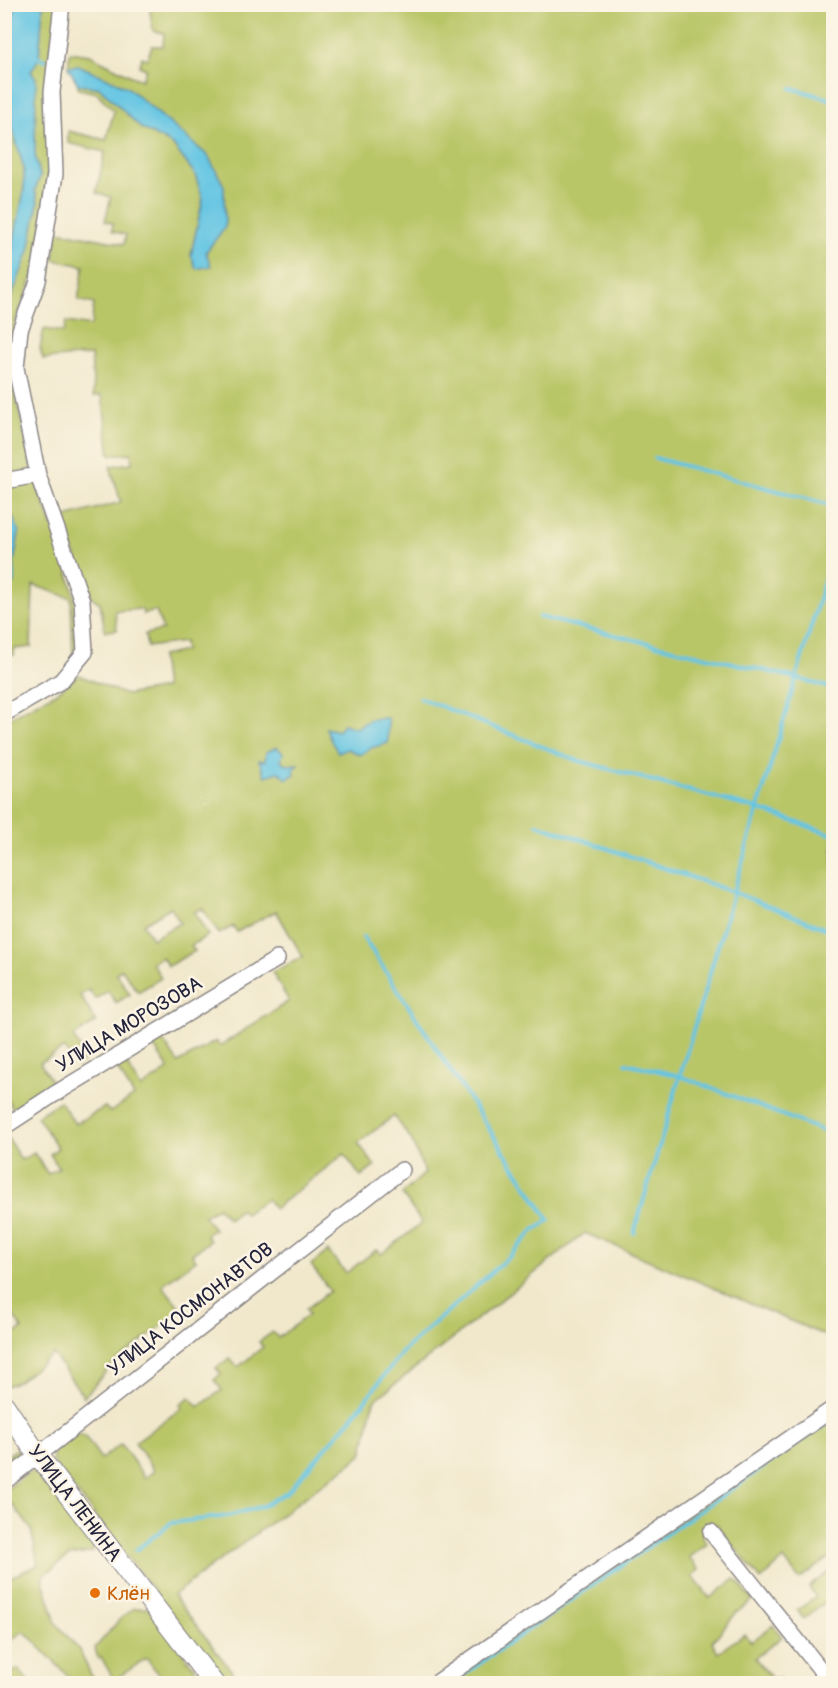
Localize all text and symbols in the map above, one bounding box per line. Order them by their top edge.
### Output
street label: УЛИЦА МОРОЗОВА [51,970,207,1078]
street label: УЛИЦА КОСМОНАВТОВ [102,1237,278,1381]
street label: УЛИЦА ЛЕНИНА [23,1439,127,1567]
place label: Клён [107,1581,150,1606]
marker: Клён [88,1586,102,1600]

